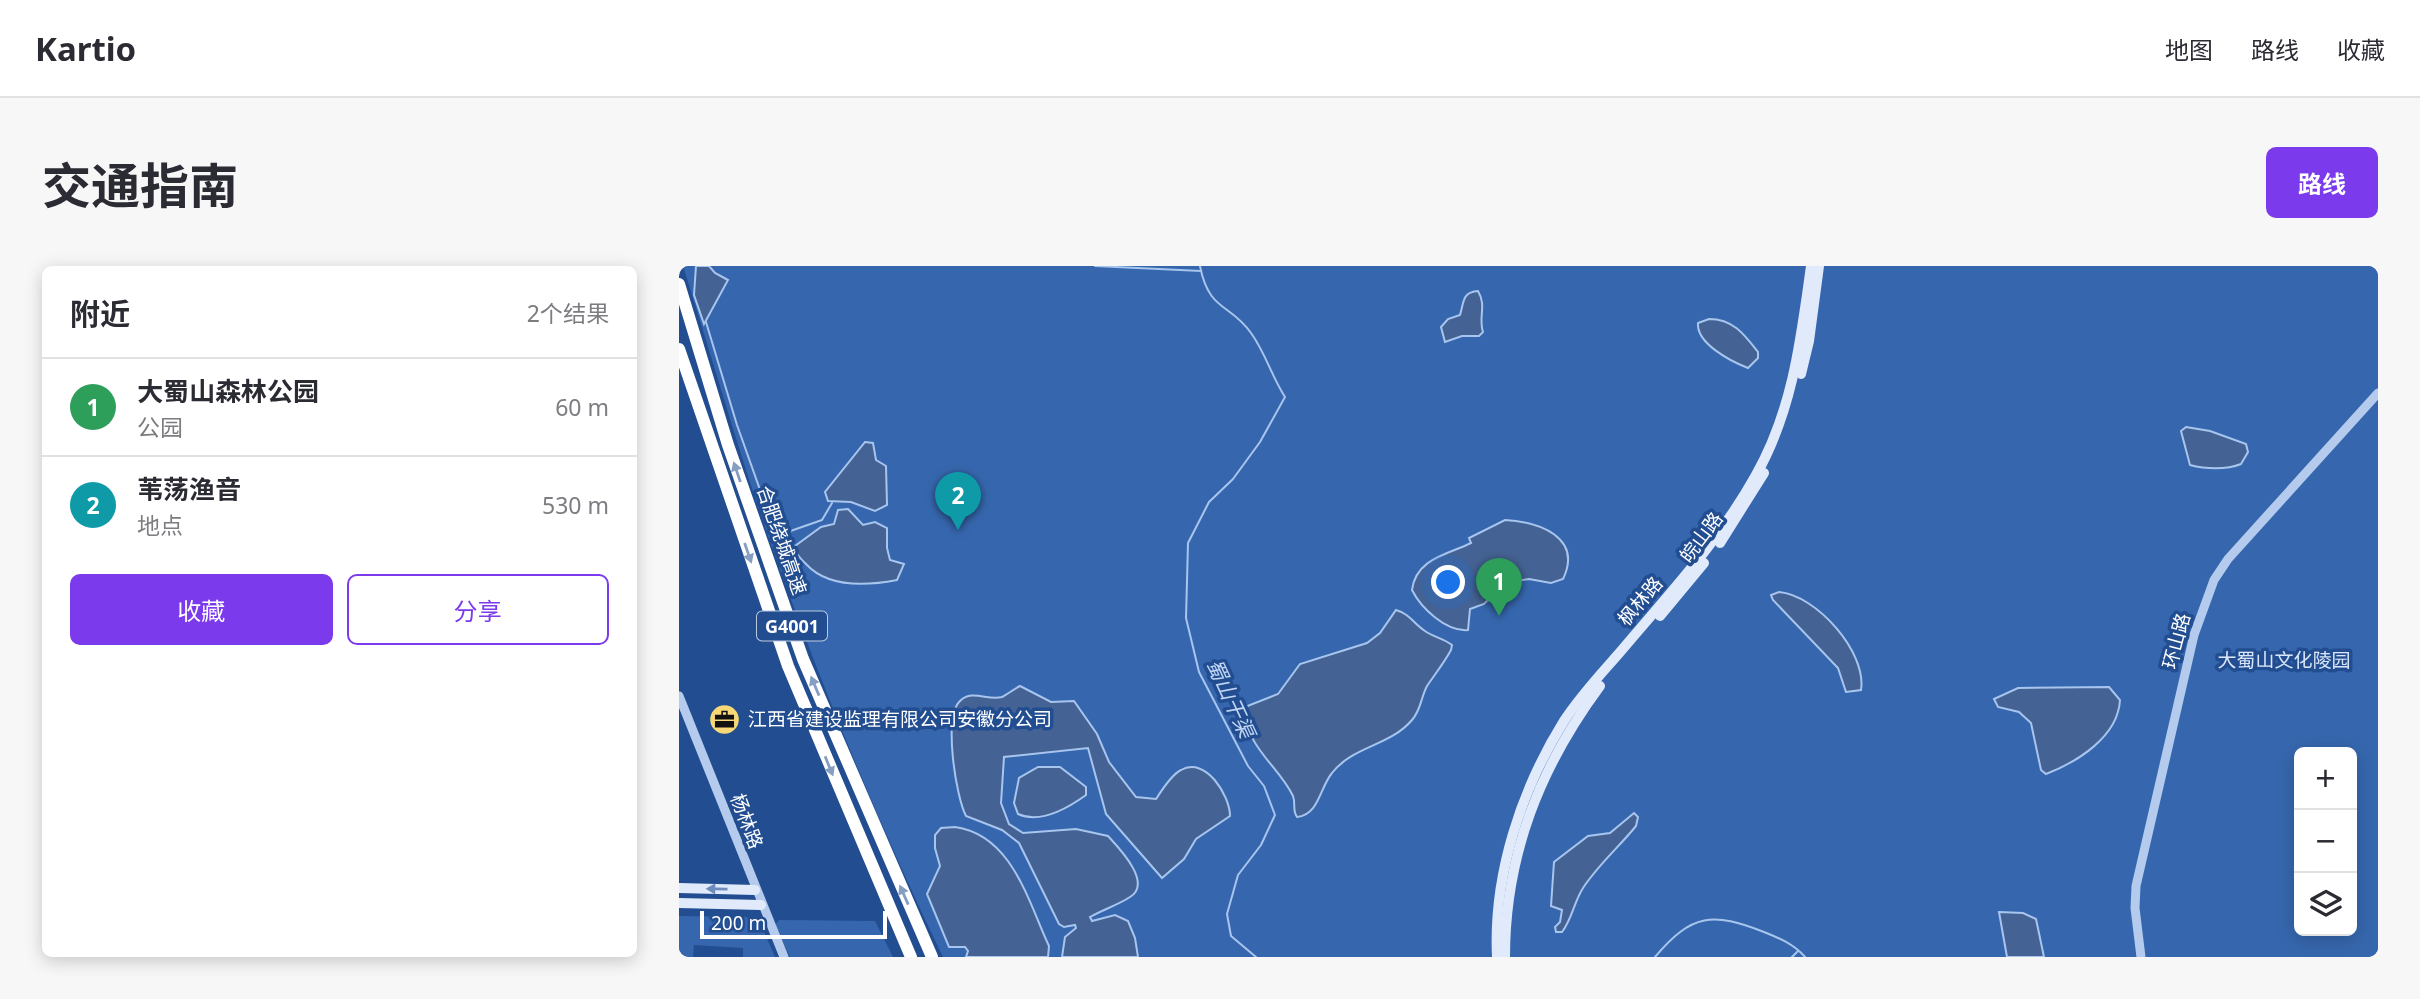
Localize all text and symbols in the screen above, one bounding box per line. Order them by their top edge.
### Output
text: Kartio [35,26,136,71]
text: 地图 [2165,33,2213,66]
text: 路线 [2251,33,2299,66]
text: 收藏 [2337,33,2385,66]
button: 路线 [2266,147,2378,218]
text: 交通指南 [42,152,238,218]
text: 附近 [70,293,130,334]
text: 2个结果 [527,297,609,329]
text: 大蜀山森林公园 [137,373,319,409]
text: 1 [86,391,100,423]
text: 60 m [555,391,609,423]
text: 公园 [137,411,183,443]
one-way arrow [732,461,743,482]
text: 苇荡渔音 [137,471,241,507]
pin: 2 [935,472,981,530]
street label: 合肥绕城高速 [751,482,813,598]
text: 2 [86,489,100,521]
text: 530 m [542,489,609,521]
street label: 皖山路 [1673,506,1729,568]
text: 地点 [137,509,183,541]
one-way arrow [743,543,754,564]
pin: 1 [1476,558,1522,616]
your location [1431,565,1465,599]
street label: 枫林路 [1612,571,1668,631]
button: 收藏 [70,574,333,645]
button: 分享 [347,574,609,645]
street label: 环山路 [2156,610,2196,672]
road number: G4001 [757,612,827,640]
park label: 大蜀山文化陵园 [2217,647,2351,673]
water label: 蜀山干渠 [1201,654,1263,745]
one-way arrow [809,675,820,696]
office icon: 江西省建设监理有限公司安徽分公司 [708,702,742,736]
place label: 江西省建设监理有限公司安徽分公司 [748,706,1052,732]
map controls [2294,747,2357,936]
button: + [2294,747,2357,810]
one-way arrow [823,755,834,776]
street label: 杨林路 [725,790,769,852]
button: − [2294,810,2357,873]
button: layers [2294,873,2357,936]
one-way arrow [706,883,728,895]
one-way arrow [898,885,910,905]
scale bar [700,908,887,940]
text: 200 m [711,910,766,936]

